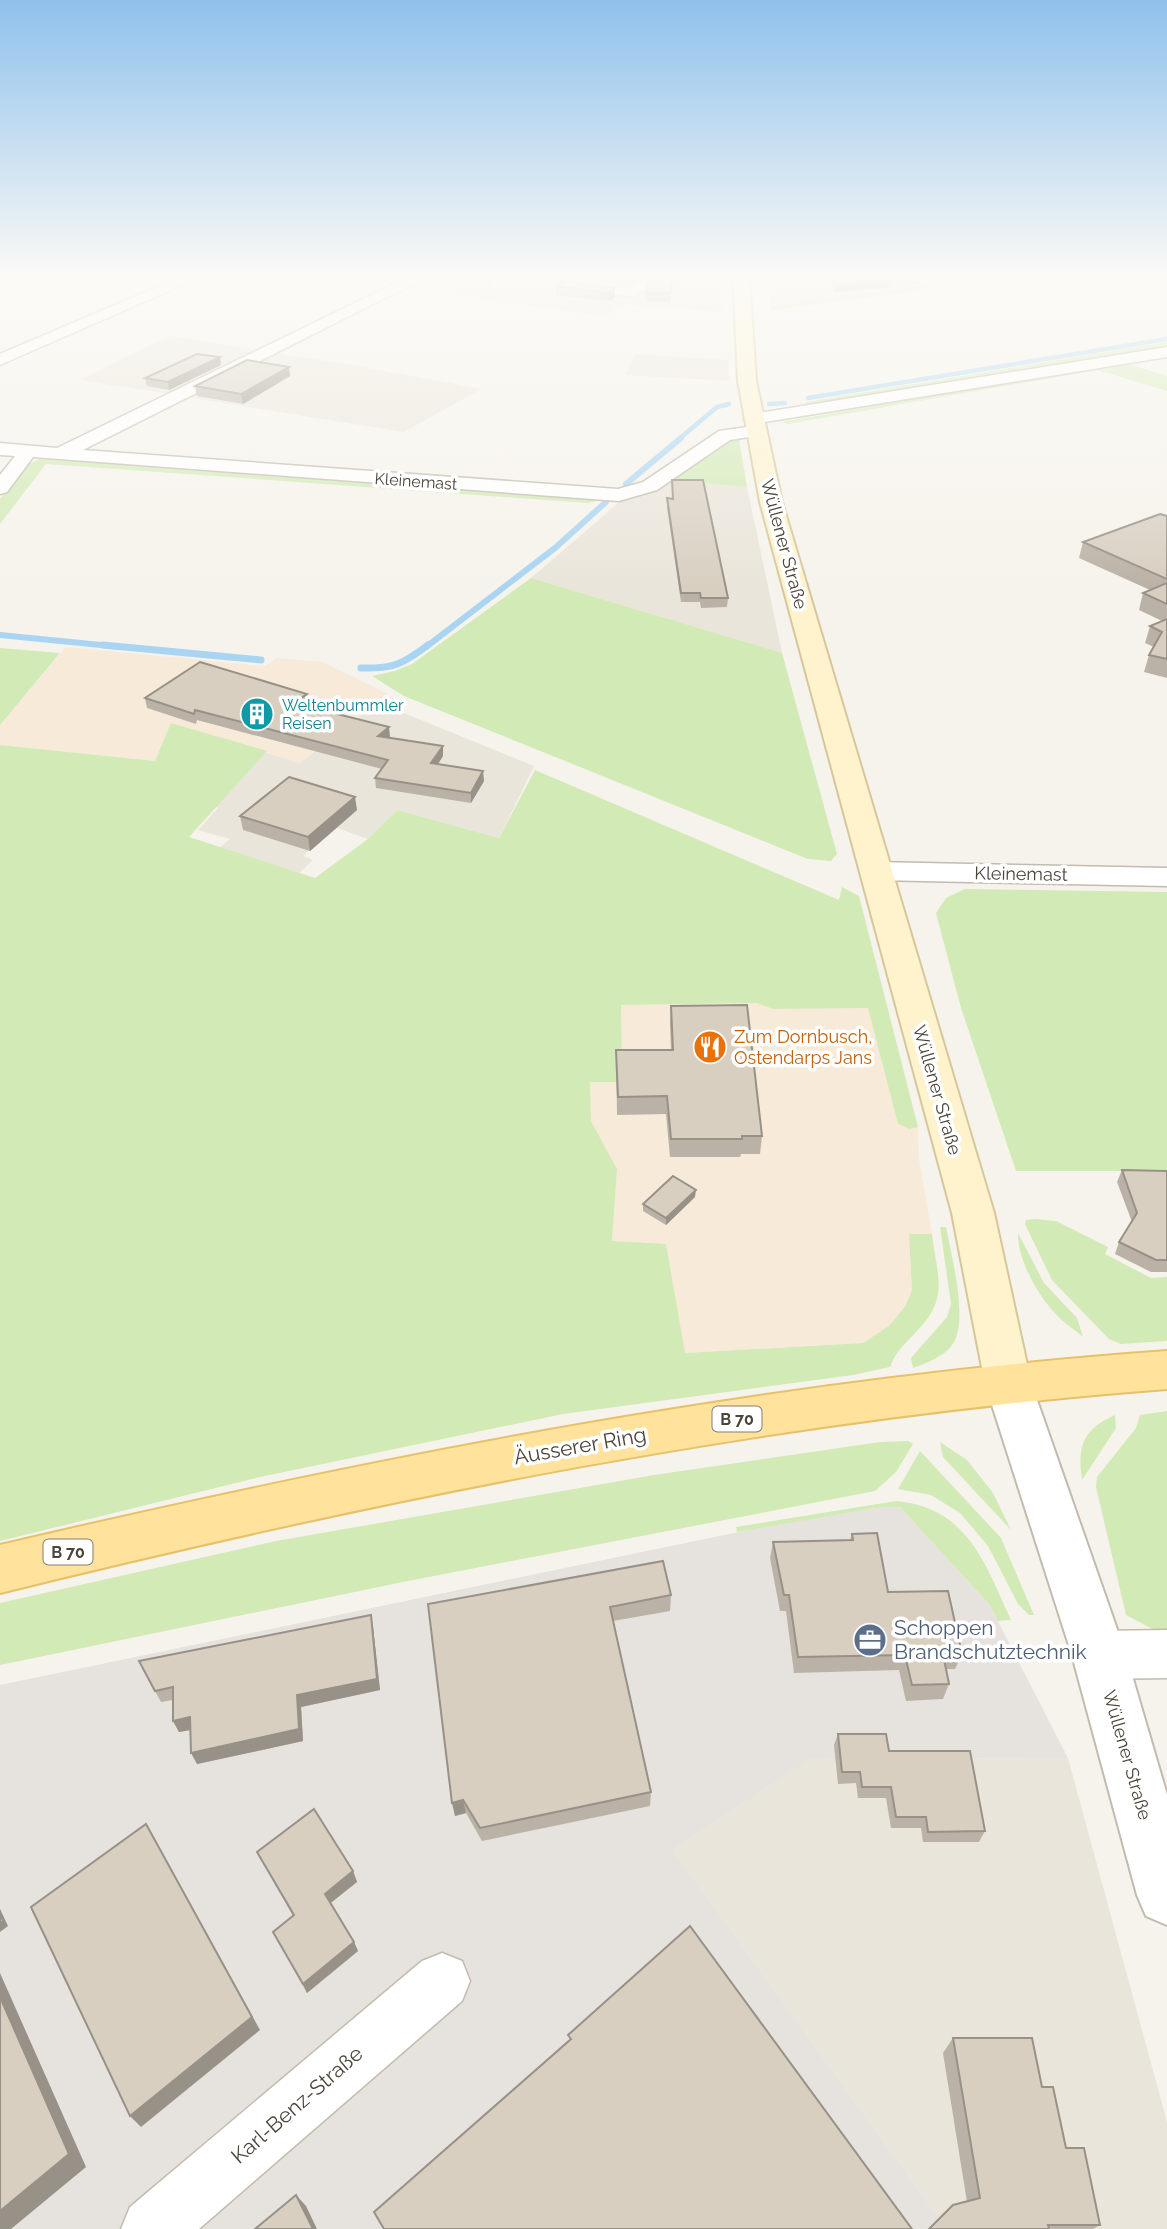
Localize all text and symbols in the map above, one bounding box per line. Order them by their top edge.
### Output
street label: Kleinemast [374,469,459,494]
street label: Wüllener Straße [757,476,812,612]
building icon: Weltenbummler Reisen [238,695,276,733]
place label: Weltenbummler Reisen [282,696,404,733]
street label: Kleinemast [974,862,1068,885]
street label: Wüllener Straße [909,1023,966,1158]
place label: Zum Dornbusch, Ostendarps Jans [734,1026,872,1068]
restaurant icon: Zum Dornbusch, Ostendarps Jans [691,1028,729,1066]
road number: B 70 [712,1406,762,1432]
street label: Äusserer Ring [512,1422,648,1469]
road number: B 70 [43,1540,92,1564]
place label: Schoppen Brandschutztechnik [894,1615,1087,1664]
office icon: Schoppen Brandschutztechnik [851,1621,889,1659]
street label: Wüllener Straße [1099,1688,1156,1823]
street label: Karl-Benz-Straße [226,2041,368,2169]

